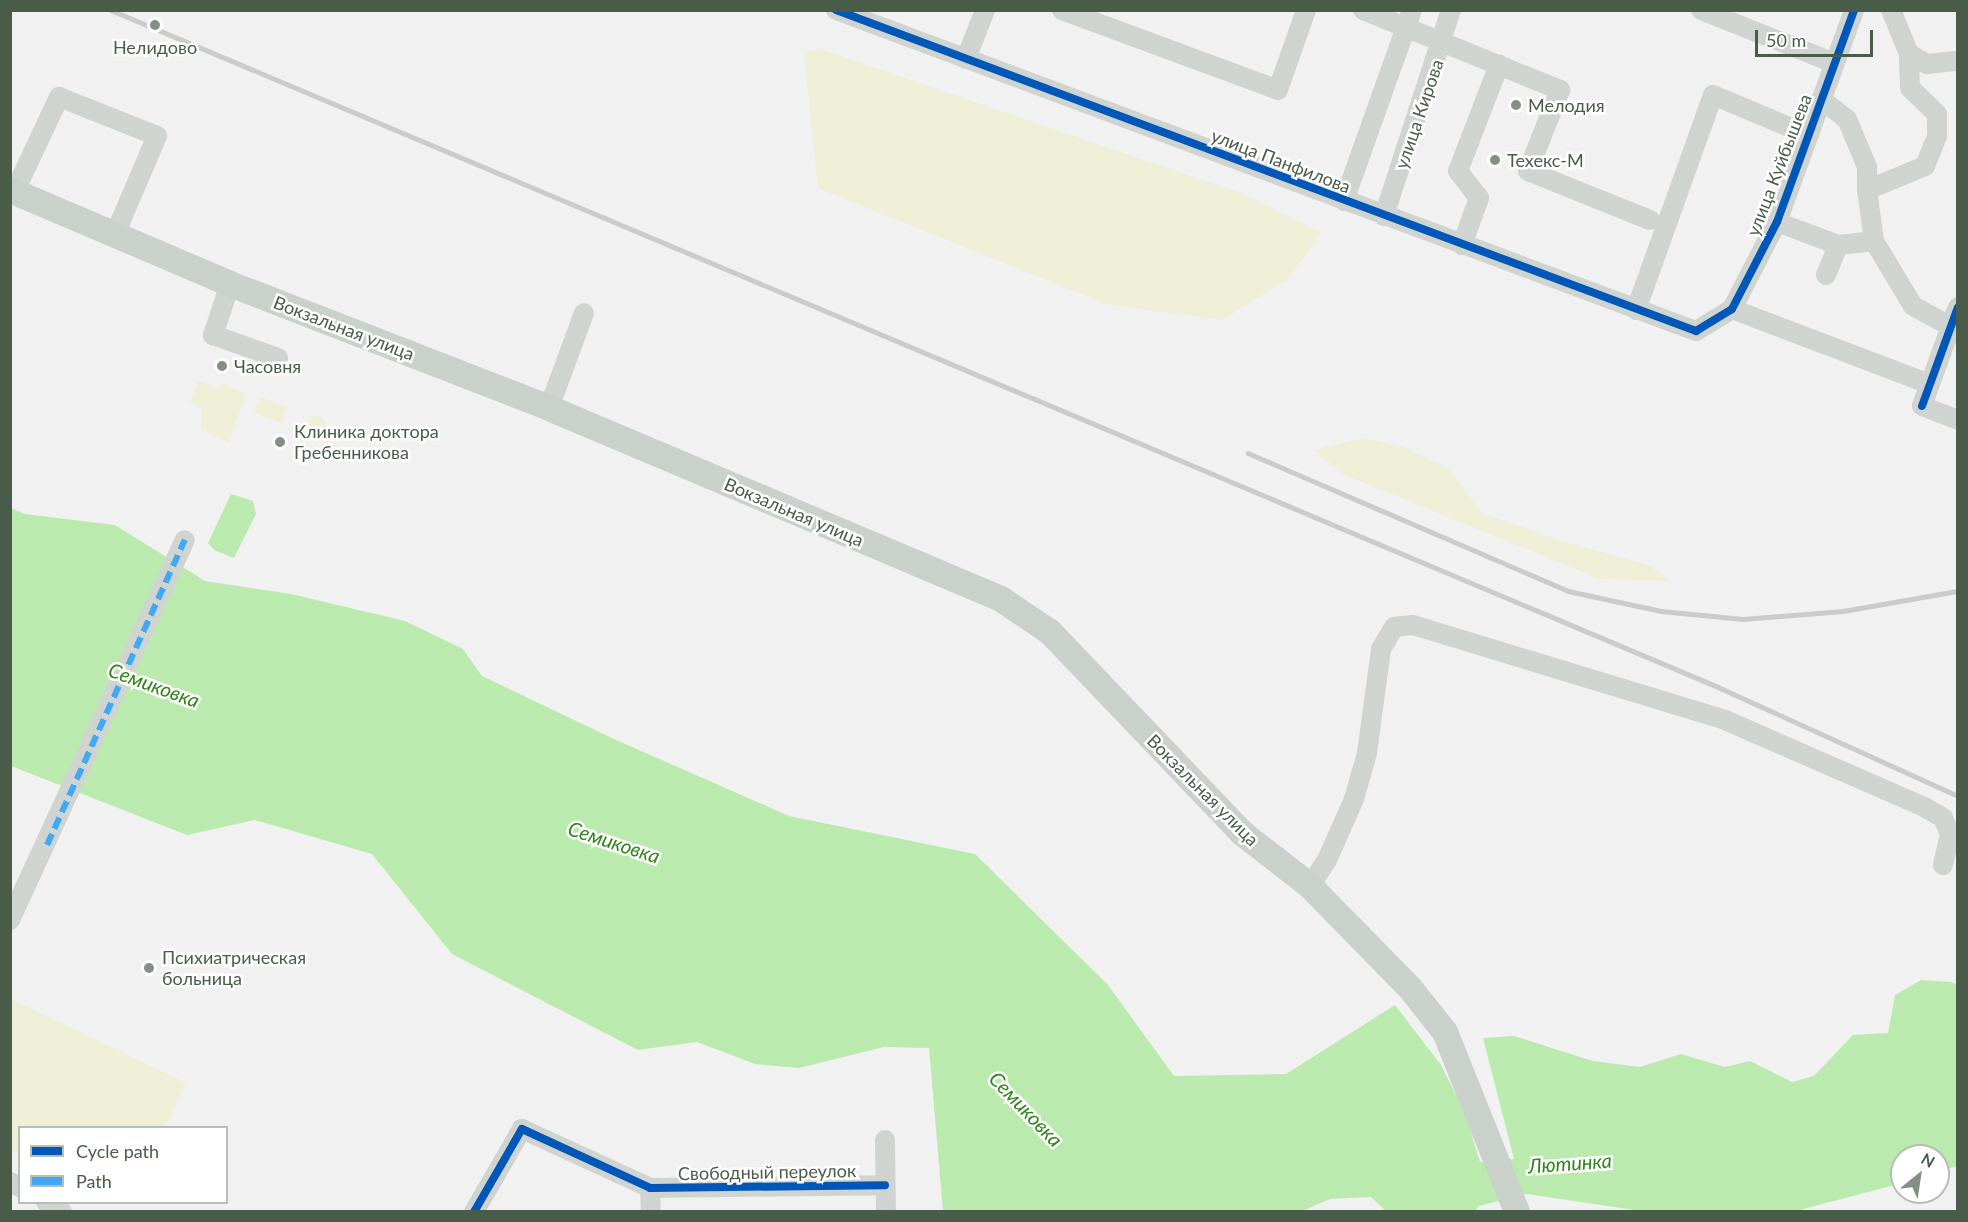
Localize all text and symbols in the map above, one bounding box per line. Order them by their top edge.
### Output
marker: Нелидово [146,16,164,34]
scale bar [1758,18,1876,56]
text: 50 m [1766,29,1806,51]
place label: Нелидово [113,36,197,58]
street label: улица Кирова [1390,56,1448,172]
street label: улица Куйбышева [1742,91,1816,239]
place label: Мелодия [1528,94,1605,116]
marker: Мелодия [1509,98,1523,112]
street label: улица Панфилова [1208,124,1354,198]
place label: Техекс-М [1507,149,1584,171]
marker: Техекс-М [1488,153,1502,167]
street label: Вокзальная улица [271,291,417,365]
place label: Часовня [234,355,301,377]
marker: Часовня [215,359,229,373]
place label: Клиника доктора Гребенникова [294,421,439,464]
marker: Клиника доктора Гребенникова [271,433,289,451]
street label: Вокзальная улица [721,473,867,551]
water label: Семиковка [105,657,203,713]
street label: Вокзальная улица [1143,730,1263,850]
water label: Семиковка [565,816,663,868]
place label: Психиатрическая больница [162,947,306,990]
marker: Психиатрическая больница [140,959,158,977]
water label: Семиковка [984,1066,1068,1152]
legend [18,1126,228,1204]
text: Cycle path [76,1140,159,1162]
north arrow [1890,1144,1950,1204]
water label: Лютинка [1527,1148,1613,1178]
text: N [1918,1148,1938,1171]
street label: Свободный переулок [678,1160,856,1184]
text: Path [76,1170,112,1192]

